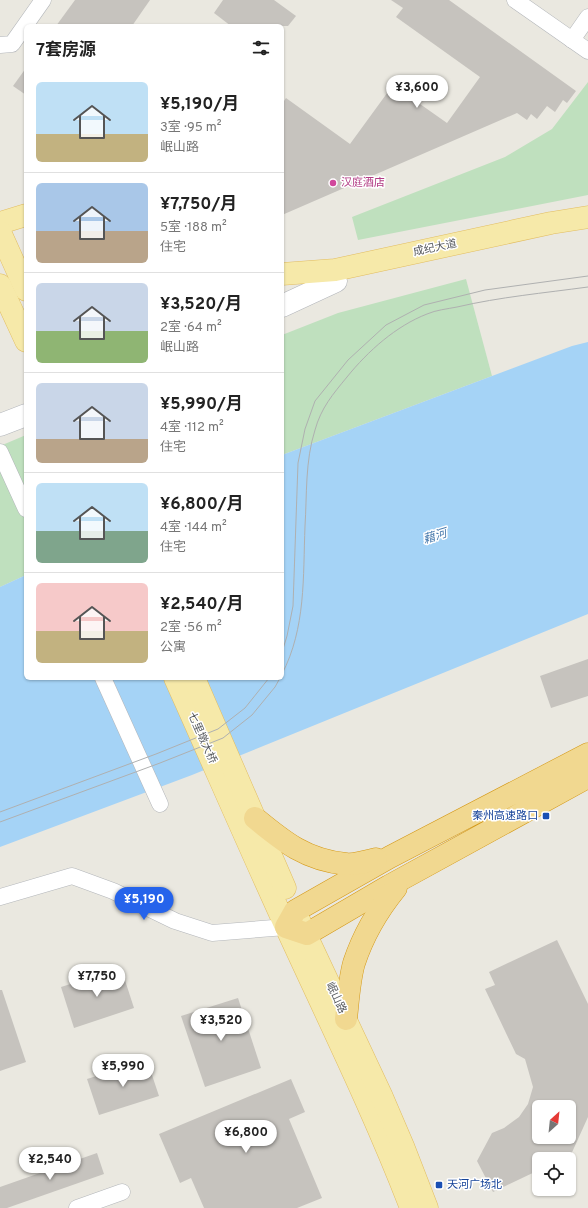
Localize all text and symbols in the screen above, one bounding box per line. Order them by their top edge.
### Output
icon: filters [250,37,272,59]
text: 7套房源 [36,40,96,62]
pin: ¥3,600 [384,75,450,109]
text: ¥3,600 [395,80,439,96]
text: ¥5,190/月 [160,94,239,116]
icon: home [68,98,116,146]
text: 3室 · 95 m² [160,120,222,136]
text: 岷山路 [160,140,199,156]
place label: 汉庭酒店 [341,176,385,190]
marker: 汉庭酒店 [328,178,338,188]
text: ¥7,750/月 [160,194,237,216]
icon: home [68,199,116,247]
text: 5室 · 188 m² [160,220,227,236]
street label: 成纪大道 [412,237,458,259]
text: 住宅 [160,240,186,256]
text: ¥3,520/月 [160,294,242,316]
icon: home [68,299,116,347]
text: 2室 · 64 m² [160,320,222,336]
text: 岷山路 [160,340,199,356]
text: ¥5,990/月 [160,394,243,416]
icon: home [68,399,116,447]
text: 4室 · 112 m² [160,420,224,436]
text: 住宅 [160,440,186,456]
text: ¥6,800/月 [160,494,244,516]
icon: home [68,499,116,547]
text: 4室 · 144 m² [160,520,227,536]
water label: 藉河 [421,525,451,548]
text: 住宅 [160,540,186,556]
text: ¥2,540/月 [160,594,244,616]
icon: home [68,599,116,647]
text: 2室 · 56 m² [160,620,222,636]
text: 公寓 [160,640,186,656]
street label: 七里墩大桥 [184,710,220,766]
place label: 秦州高速路口 [472,809,538,823]
marker: 秦州高速路口 [541,811,551,821]
pin: ¥5,190 [111,887,177,921]
text: ¥5,190 [124,892,164,908]
pin: ¥7,750 [64,964,130,998]
text: ¥7,750 [77,969,117,985]
street label: 岷山路 [323,980,349,1016]
pin: ¥3,520 [188,1008,254,1042]
text: ¥3,520 [199,1013,243,1029]
pin: ¥5,990 [90,1054,156,1088]
text: ¥5,990 [101,1059,145,1075]
north arrow [532,1100,576,1144]
map controls [532,1100,576,1196]
pin: ¥6,800 [213,1120,279,1154]
text: ¥6,800 [224,1125,268,1141]
pin: ¥2,540 [17,1147,83,1181]
text: ¥2,540 [28,1152,72,1168]
button: locate [532,1152,576,1196]
place label: 天河广场北 [447,1178,502,1192]
marker: 天河广场北 [434,1180,444,1190]

